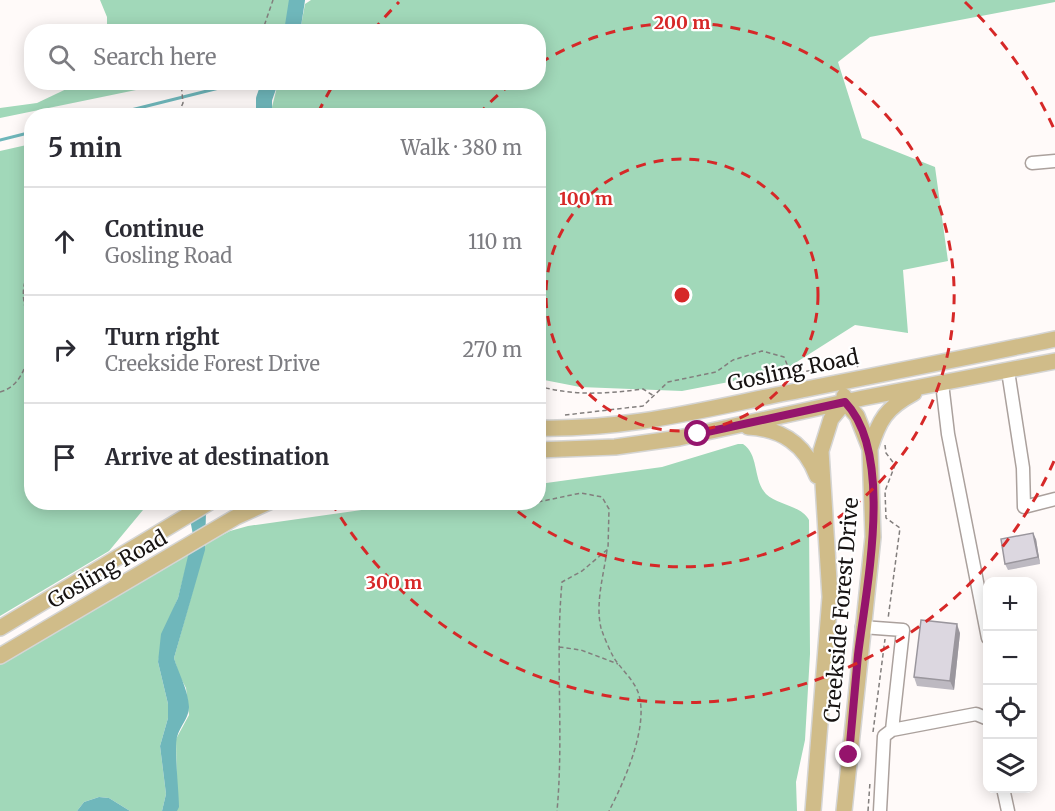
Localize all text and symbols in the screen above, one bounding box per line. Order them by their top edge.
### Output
text: 200 m [654,11,710,34]
search box [24,24,546,90]
icon: search [45,41,78,74]
text: Search here [93,43,216,71]
text: 5 min [48,131,122,164]
text: Walk · 380 m [401,135,522,160]
text: 100 m [559,187,613,210]
text: Continue [105,215,204,243]
icon: ahead [48,225,81,258]
text: 110 m [468,229,522,254]
text: Gosling Road [105,243,232,268]
centre of rings [672,285,692,305]
text: Turn right [105,323,219,351]
icon: right [48,333,81,366]
text: 270 m [462,337,522,362]
street label: Gosling Road [725,343,862,397]
text: Creekside Forest Drive [105,351,320,376]
route start [684,420,710,446]
icon: arrive [48,441,81,474]
text: Arrive at destination [105,443,329,471]
street label: Creekside Forest Drive [818,496,864,724]
street label: Gosling Road [42,524,172,614]
text: 300 m [366,571,422,594]
map controls [983,577,1037,793]
button: + [983,577,1037,631]
button: − [983,631,1037,685]
button: locate [983,685,1037,739]
button: layers [983,739,1037,793]
route end [835,741,861,767]

